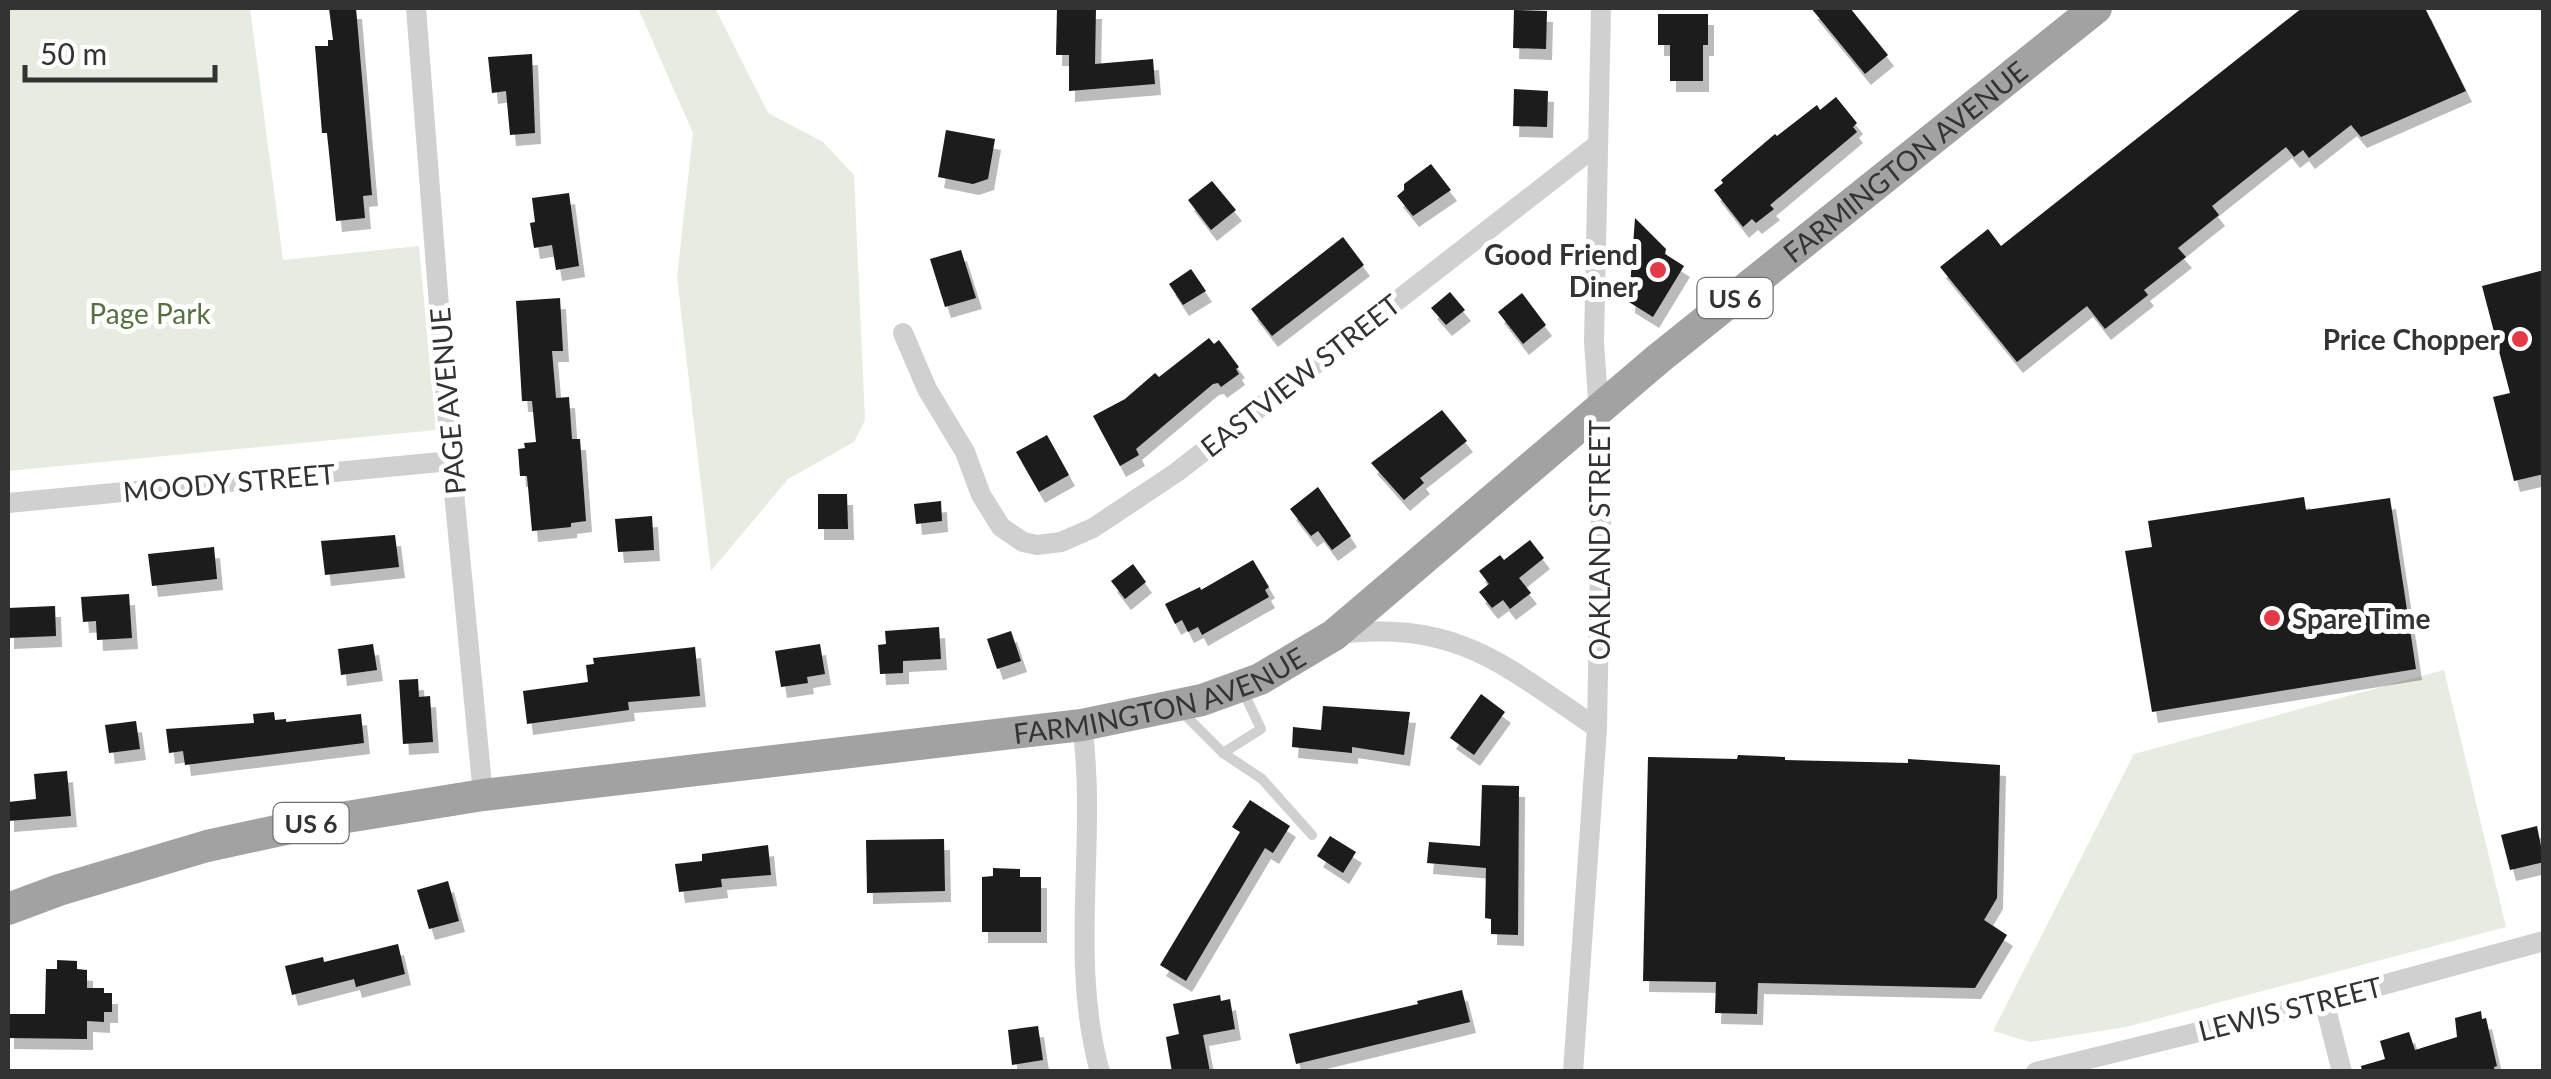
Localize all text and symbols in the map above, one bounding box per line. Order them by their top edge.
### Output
scale bar [25,20,215,82]
text: 50 m [40,35,107,71]
street label: FARMINGTON AVENUE [1776,53,2034,269]
place label: Good Friend Diner [1484,237,1639,303]
marker: Good Friend Diner [1647,259,1669,281]
road number: US 6 [1698,278,1772,318]
street label: EASTVIEW STREET [1193,286,1407,463]
park label: Page Park [89,296,211,330]
street label: PAGE AVENUE [422,306,472,496]
place label: Price Chopper [2323,322,2501,356]
marker: Price Chopper [2509,328,2531,350]
street label: OAKLAND STREET [1582,419,1616,660]
street label: MOODY STREET [122,456,337,508]
place label: Spare Time [2292,601,2430,635]
marker: Spare Time [2261,607,2283,629]
street label: FARMINGTON AVENUE [1011,639,1311,750]
road number: US 6 [274,803,348,843]
street label: LEWIS STREET [2195,969,2386,1047]

